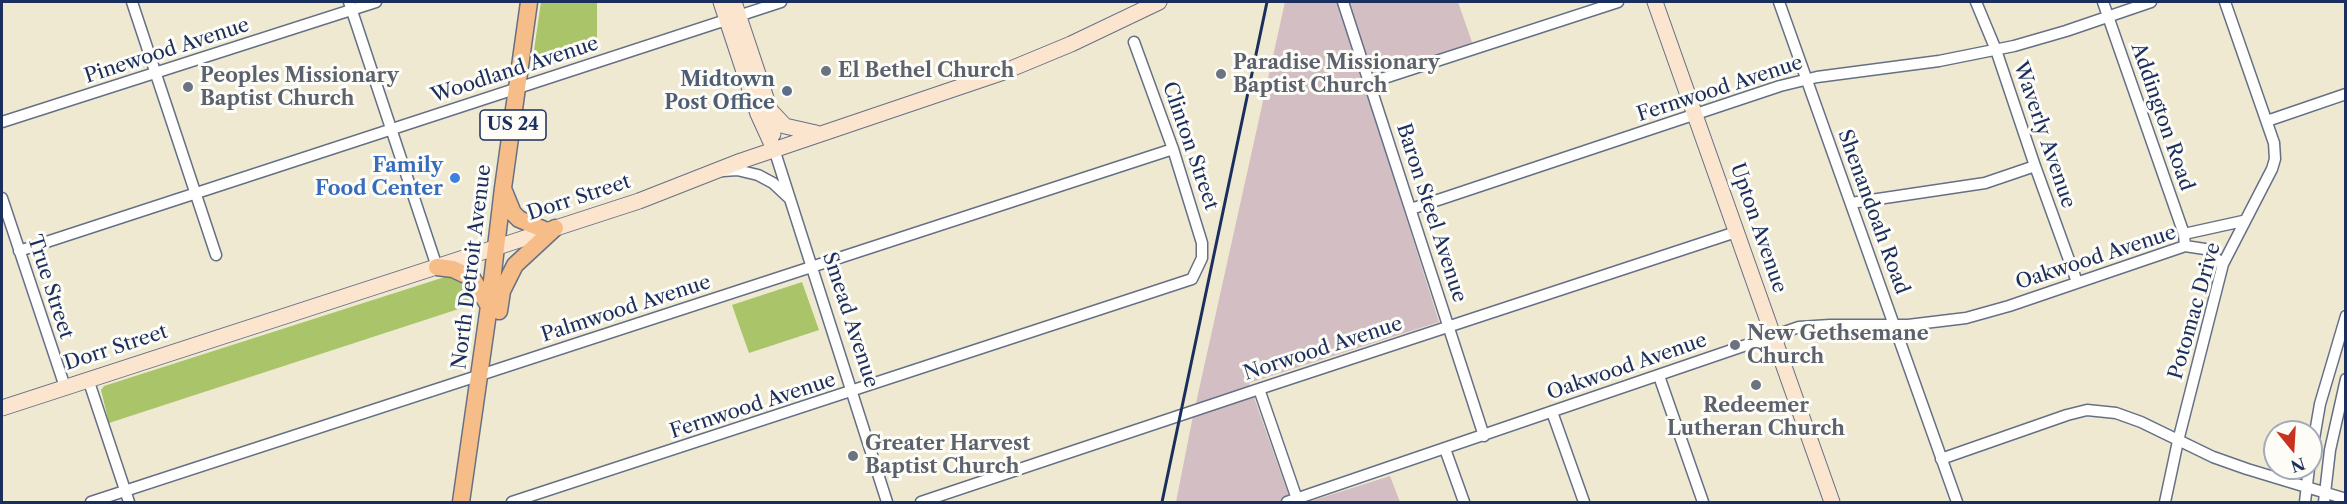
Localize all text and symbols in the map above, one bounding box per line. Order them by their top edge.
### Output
street label: Pinewood Avenue [82,13,252,89]
street label: Woodland Avenue [428,32,602,108]
street label: Addington Road [2125,40,2199,194]
place label: Paradise Missionary Baptist Church [1233,51,1440,98]
street label: Fernwood Avenue [1634,51,1806,127]
place label: El Bethel Church [838,59,1014,83]
street label: Waverly Avenue [2008,59,2080,211]
place label: Peoples Missionary Baptist Church [200,64,399,111]
marker: El Bethel Church [819,64,833,78]
marker: Paradise Missionary Baptist Church [1214,67,1228,81]
place label: Midtown Post Office [664,68,775,115]
street label: Clinton Street [1157,79,1223,213]
marker: Peoples Missionary Baptist Church [181,80,195,94]
marker: Midtown Post Office [780,84,794,98]
road number: US 24 [480,110,546,140]
street label: Baron Steel Avenue [1391,121,1471,305]
street label: Shenandoah Road [1832,126,1914,298]
place label: Family Food Center [315,154,443,201]
street label: Upton Avenue [1725,160,1791,296]
street label: North Detroit Avenue [448,163,496,371]
street label: Dorr Street [524,170,634,226]
marker: Family Food Center [448,171,462,185]
street label: Oakwood Avenue [2013,221,2179,295]
street label: True Street [22,232,78,342]
street label: Potomac Drive [2164,240,2226,382]
street label: Smead Avenue [817,249,883,391]
street label: Palmwood Avenue [538,270,714,348]
street label: Norwood Avenue [1240,312,1406,386]
street label: Dorr Street [61,320,171,376]
place label: New Gethsemane Church [1747,322,1929,369]
street label: Oakwood Avenue [1544,328,1710,406]
marker: New Gethsemane Church [1728,338,1742,352]
street label: Fernwood Avenue [667,368,839,444]
marker: Redeemer Lutheran Church [1749,378,1763,392]
place label: Redeemer Lutheran Church [1667,394,1845,441]
north arrow [2263,420,2323,480]
place label: Greater Harvest Baptist Church [865,432,1030,479]
marker: Greater Harvest Baptist Church [846,449,860,463]
text: N [2288,454,2308,477]

